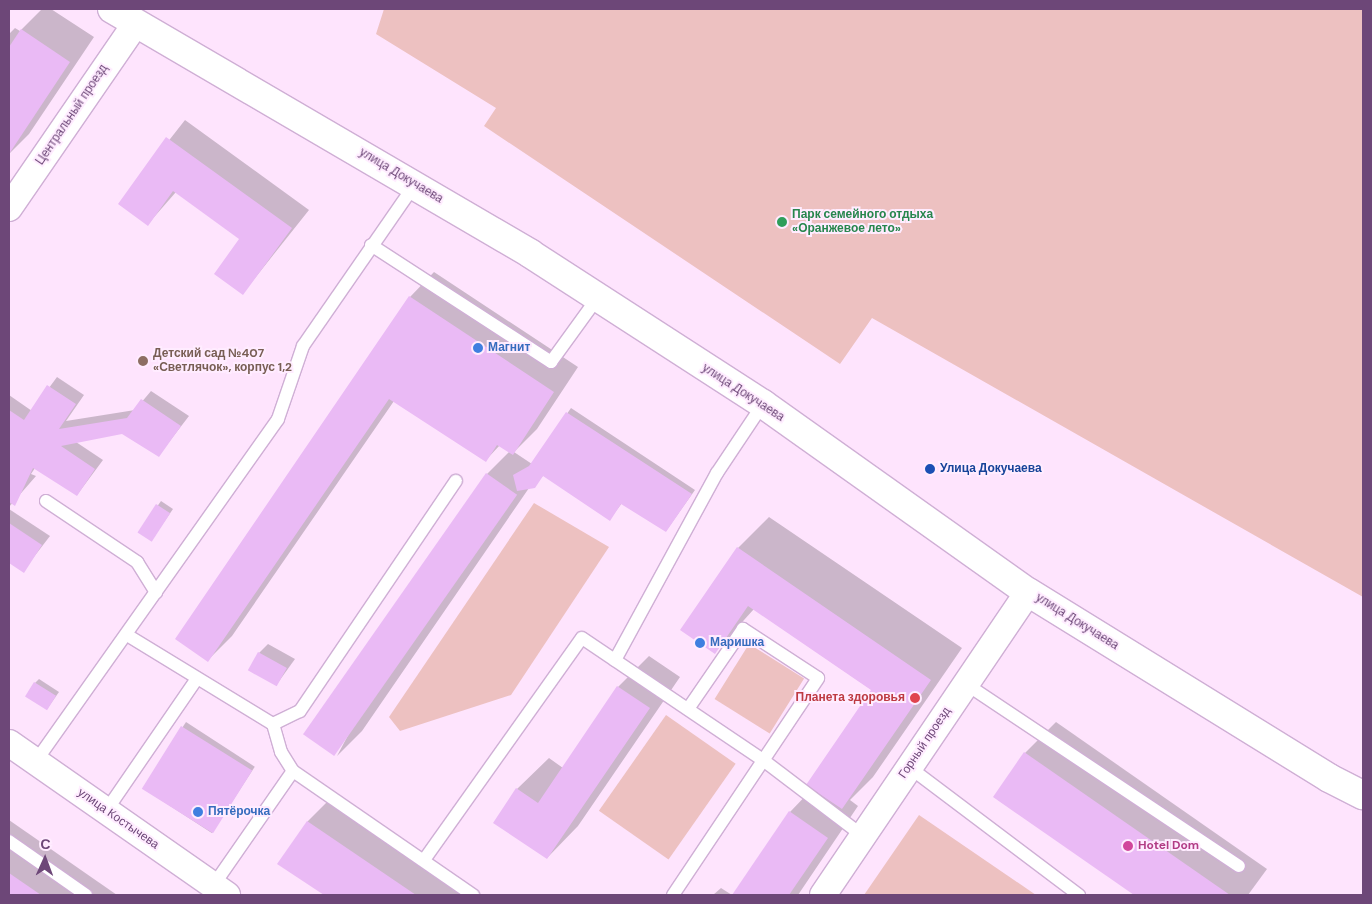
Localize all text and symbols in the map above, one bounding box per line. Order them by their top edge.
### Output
street label: Центральный проезд [33,62,111,168]
street label: улица Докучаева [357,145,445,207]
place label: Парк семейного отдыха «Оранжевое лето» [792,208,933,236]
marker: Парк семейного отдыха «Оранжевое лето» [776,216,788,228]
place label: Магнит [488,341,530,355]
marker: Магнит [472,342,484,354]
place label: Детский сад №407 «Светлячок», корпус 1,2 [153,347,292,375]
marker: Детский сад №407 «Светлячок», корпус 1,2 [137,355,149,367]
street label: улица Докучаева [699,361,787,425]
place label: Улица Докучаева [940,462,1042,476]
marker: Улица Докучаева [924,463,936,475]
street label: улица Докучаева [1033,591,1121,653]
place label: Маришка [710,636,764,650]
marker: Маришка [694,637,706,649]
place label: Планета здоровья [796,691,905,705]
marker: Планета здоровья [909,692,921,704]
street label: Горный проезд [896,705,954,781]
street label: улица Костычева [75,786,161,852]
place label: Пятёрочка [208,805,270,819]
marker: Пятёрочка [192,806,204,818]
north arrow [20,834,70,884]
text: С [40,835,51,853]
place label: Hotel Dom [1138,839,1199,853]
marker: Hotel Dom [1122,840,1134,852]

